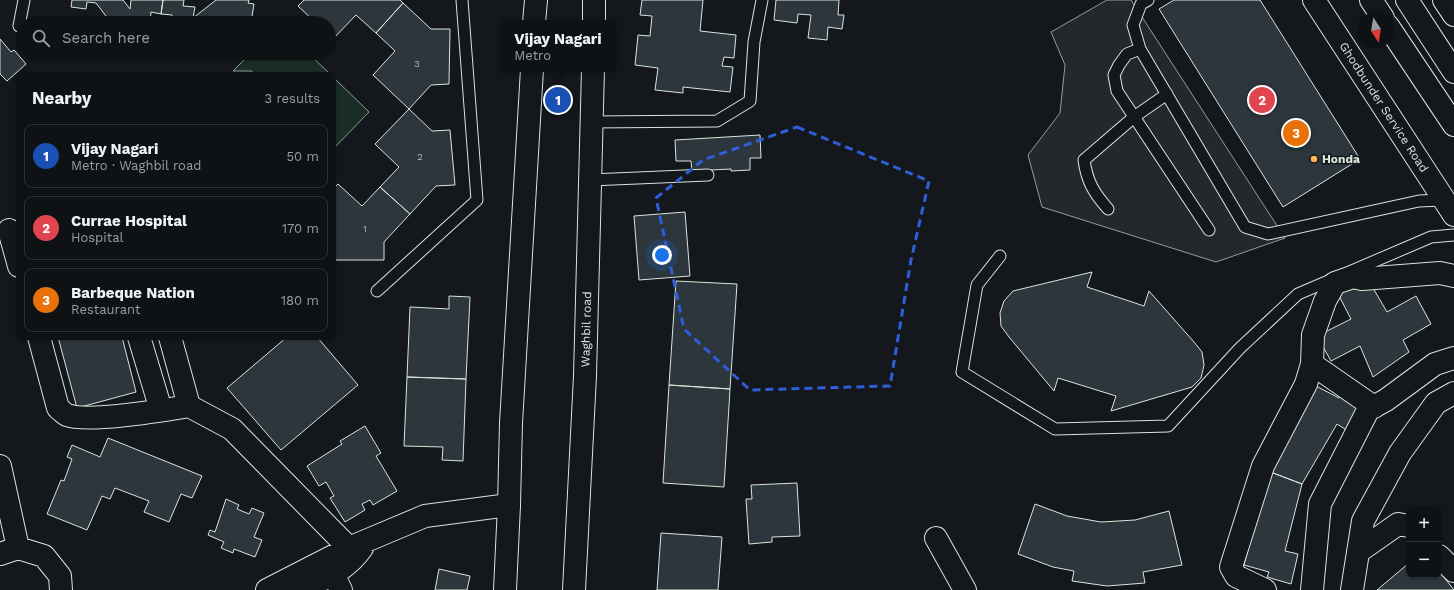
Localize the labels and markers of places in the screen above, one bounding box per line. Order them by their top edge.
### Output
pin: 1 [545,85,571,115]
pin: 2 [1249,85,1275,115]
pin: 3 [1283,118,1309,148]
place label: Honda [1322,152,1360,166]
marker: Honda [1309,154,1319,164]

